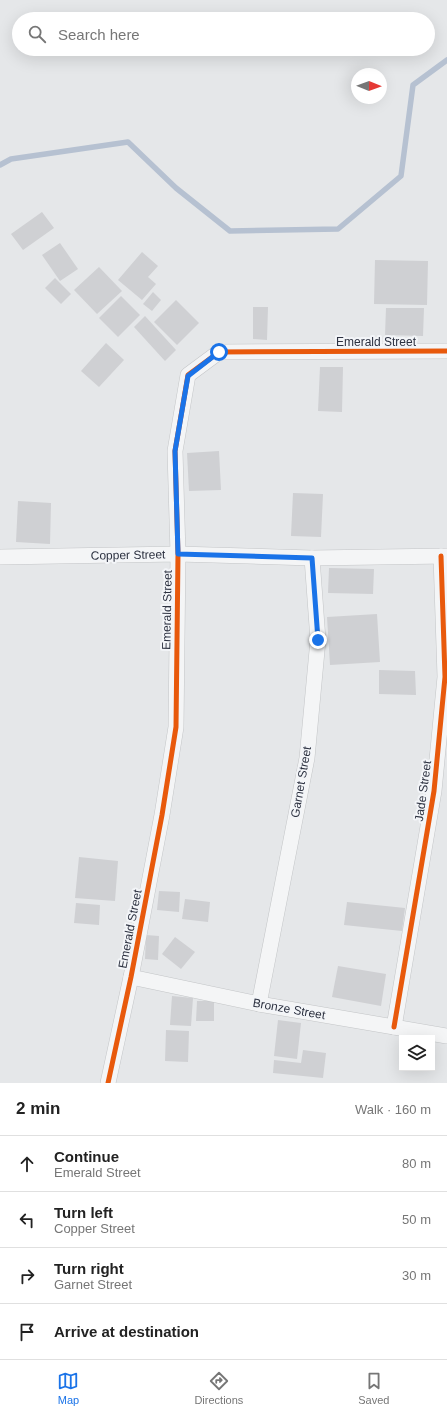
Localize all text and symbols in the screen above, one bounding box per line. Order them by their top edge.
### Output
search box [12,12,435,56]
icon: search [26,23,48,45]
text: Search here [58,26,140,43]
north arrow [351,68,387,104]
street label: Emerald Street [336,335,417,349]
route start [210,343,228,361]
street label: Copper Street [91,547,166,563]
street label: Emerald Street [159,569,175,650]
route end [309,631,327,649]
street label: Garnet Street [288,745,314,819]
street label: Jade Street [412,759,434,822]
street label: Emerald Street [115,888,145,970]
street label: Bronze Street [252,996,327,1022]
map controls [399,1035,435,1071]
button: layers [399,1035,435,1071]
text: 2 min [16,1099,60,1118]
text: Walk · 160 m [355,1102,431,1117]
text: Continue [54,1148,119,1165]
icon: ahead [16,1153,38,1175]
text: 80 m [402,1156,431,1171]
text: Emerald Street [54,1165,141,1180]
text: Turn left [54,1204,113,1221]
icon: left [16,1209,38,1231]
text: 50 m [402,1212,431,1227]
text: Copper Street [54,1221,135,1236]
text: Turn right [54,1260,124,1277]
icon: right [16,1265,38,1287]
text: 30 m [402,1268,431,1283]
text: Garnet Street [54,1277,132,1292]
icon: arrive [16,1321,38,1343]
text: Arrive at destination [54,1323,199,1340]
tab: Map [57,1370,79,1406]
tab: Directions [194,1370,243,1406]
tab: Saved [358,1370,389,1406]

